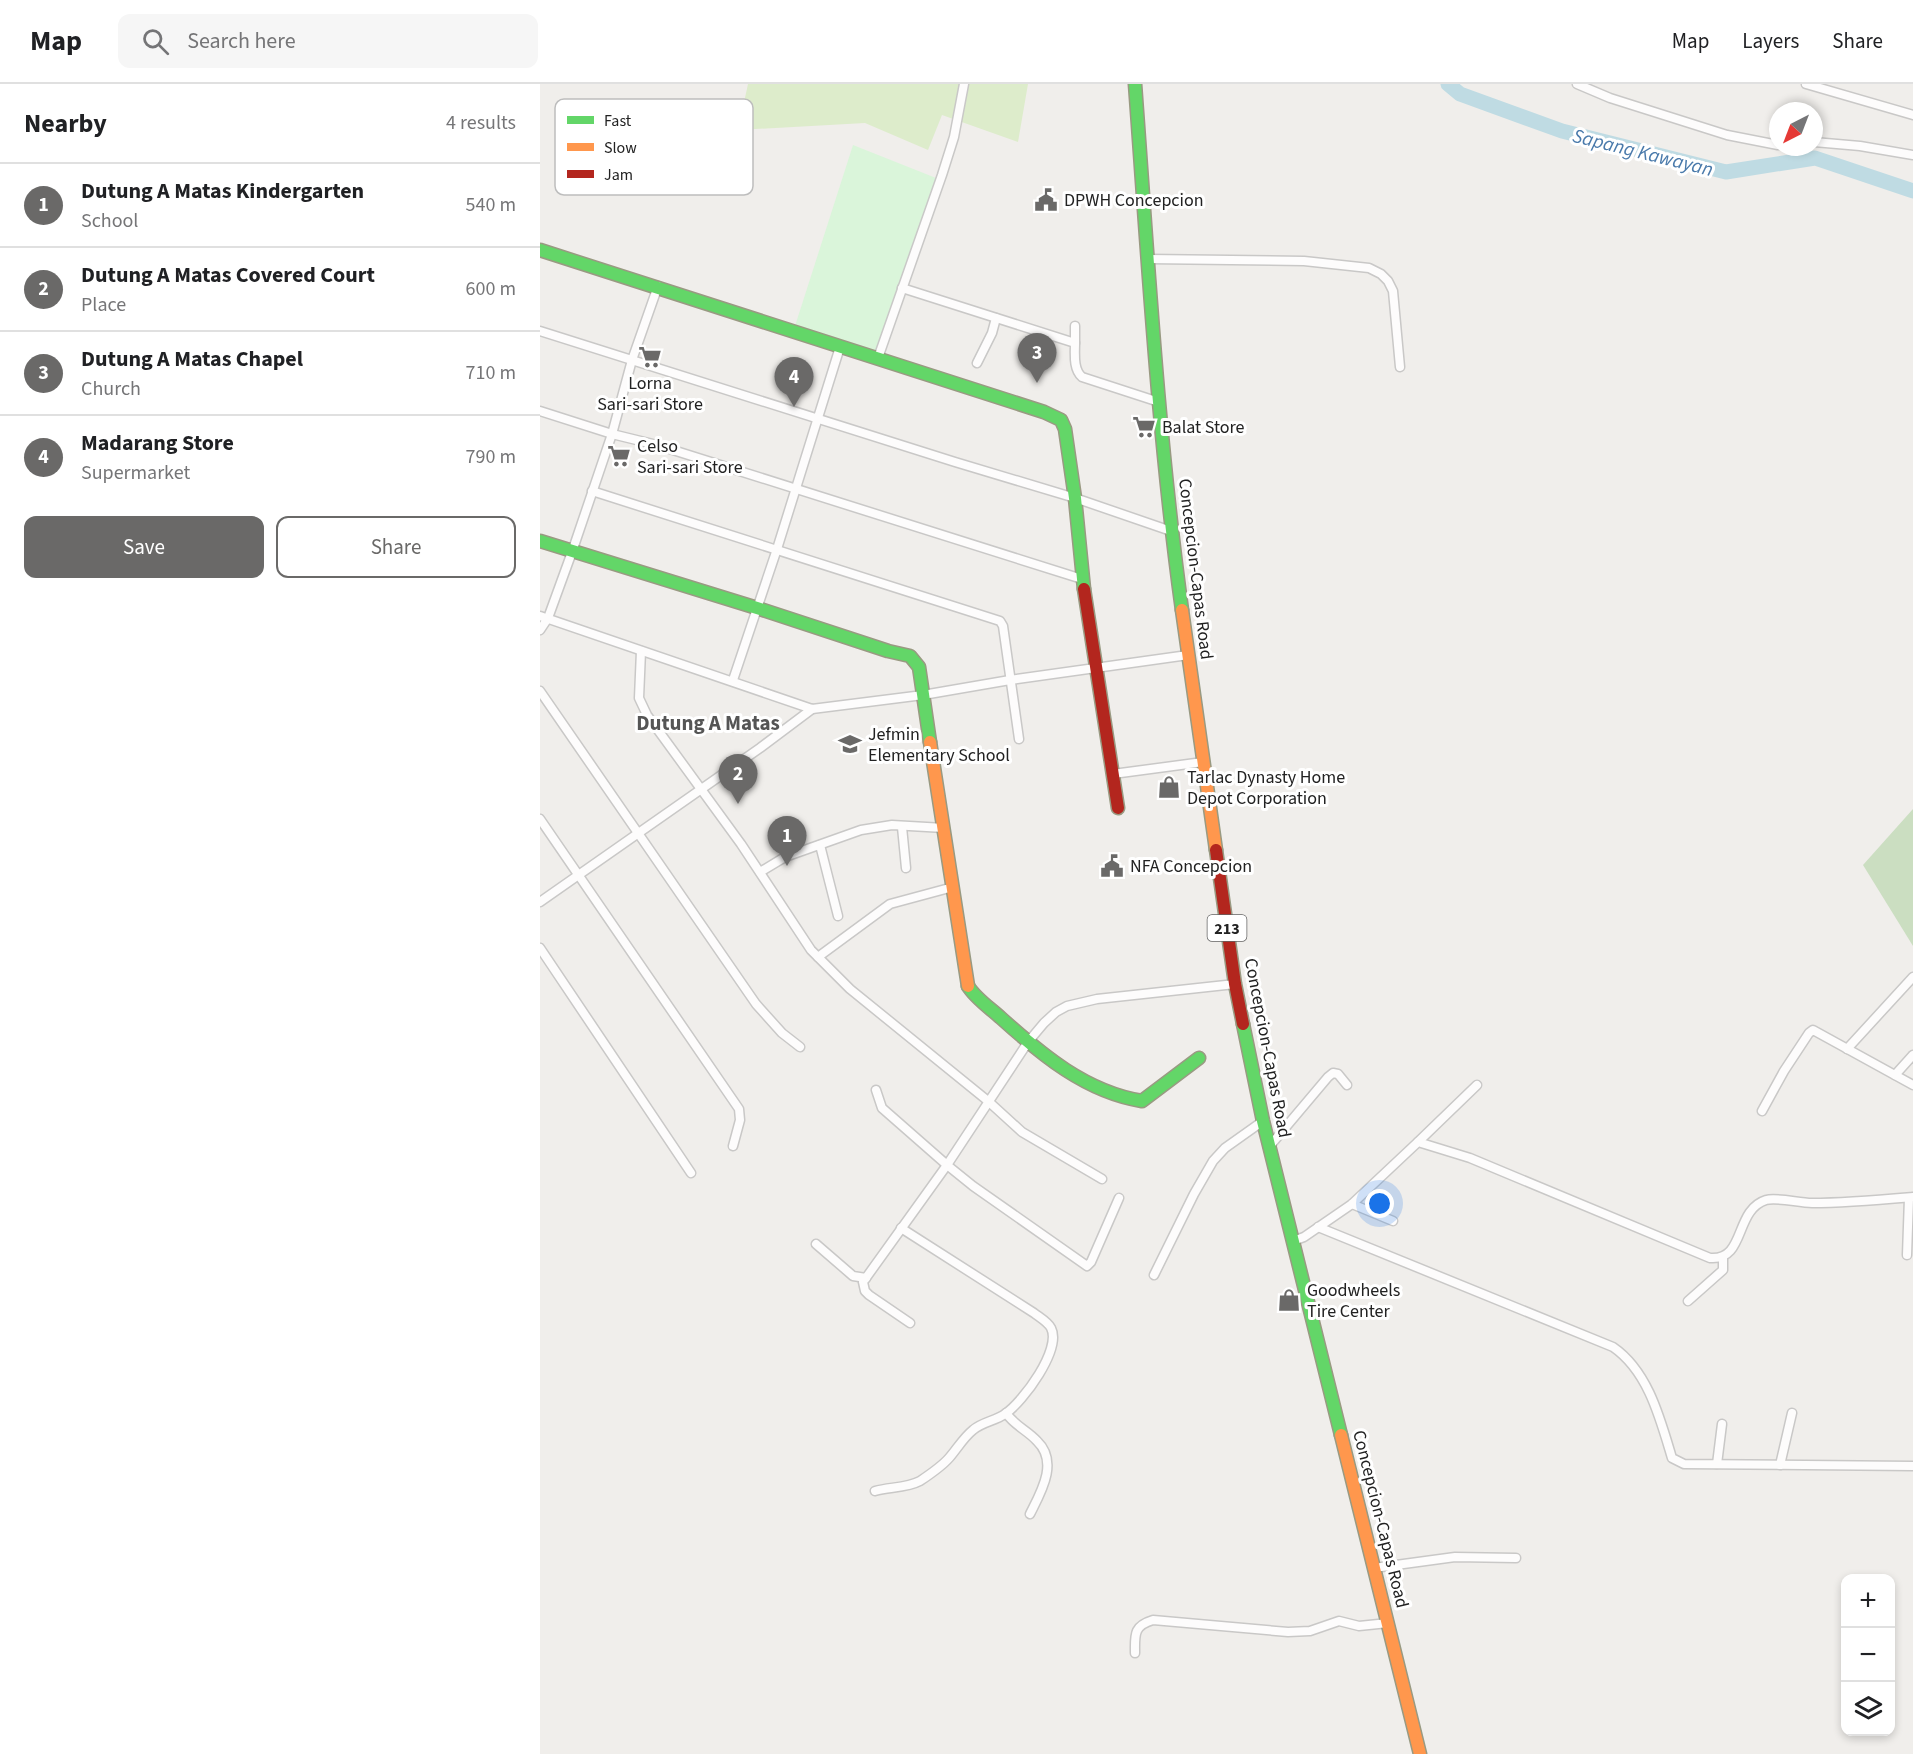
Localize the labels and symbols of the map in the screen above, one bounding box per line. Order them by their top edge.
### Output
legend [555,99,753,195]
north arrow [1769,102,1823,156]
text: Fast [604,110,632,132]
water label: Sapang Kawayan [1570,122,1716,184]
text: Slow [604,137,637,159]
text: Jam [604,164,633,186]
public building icon: DPWH Concepcion [1033,187,1059,213]
place label: DPWH Concepcion [1064,188,1204,213]
pin: 3 [1018,334,1056,383]
supermarket icon: Lorna Sari-sari Store [637,344,663,370]
pin: 4 [774,358,814,407]
place label: Lorna Sari-sari Store [597,371,703,417]
supermarket icon: Balat Store [1131,414,1157,440]
place label: Balat Store [1162,415,1245,440]
place label: Celso Sari-sari Store [637,434,743,480]
supermarket icon: Celso Sari-sari Store [606,443,632,469]
street label: Concepcion-Capas Road [1172,477,1219,661]
district label: Dutung A Matas [636,708,780,738]
place label: Jefmin Elementary School [868,722,1010,768]
school or university icon: Jefmin Elementary School [837,731,863,757]
pin: 2 [718,754,758,804]
place label: Tarlac Dynasty Home Depot Corporation [1187,765,1345,811]
shop icon: Tarlac Dynasty Home Depot Corporation [1156,774,1182,800]
pin: 1 [768,816,806,866]
public building icon: NFA Concepcion [1099,853,1125,879]
place label: NFA Concepcion [1130,854,1252,879]
road number: 213 [1208,915,1246,941]
street label: Concepcion-Capas Road [1238,956,1297,1140]
your location [1365,1189,1394,1218]
place label: Goodwheels Tire Center [1307,1278,1400,1324]
shop icon: Goodwheels Tire Center [1276,1287,1302,1313]
street label: Concepcion-Capas Road [1346,1428,1415,1611]

